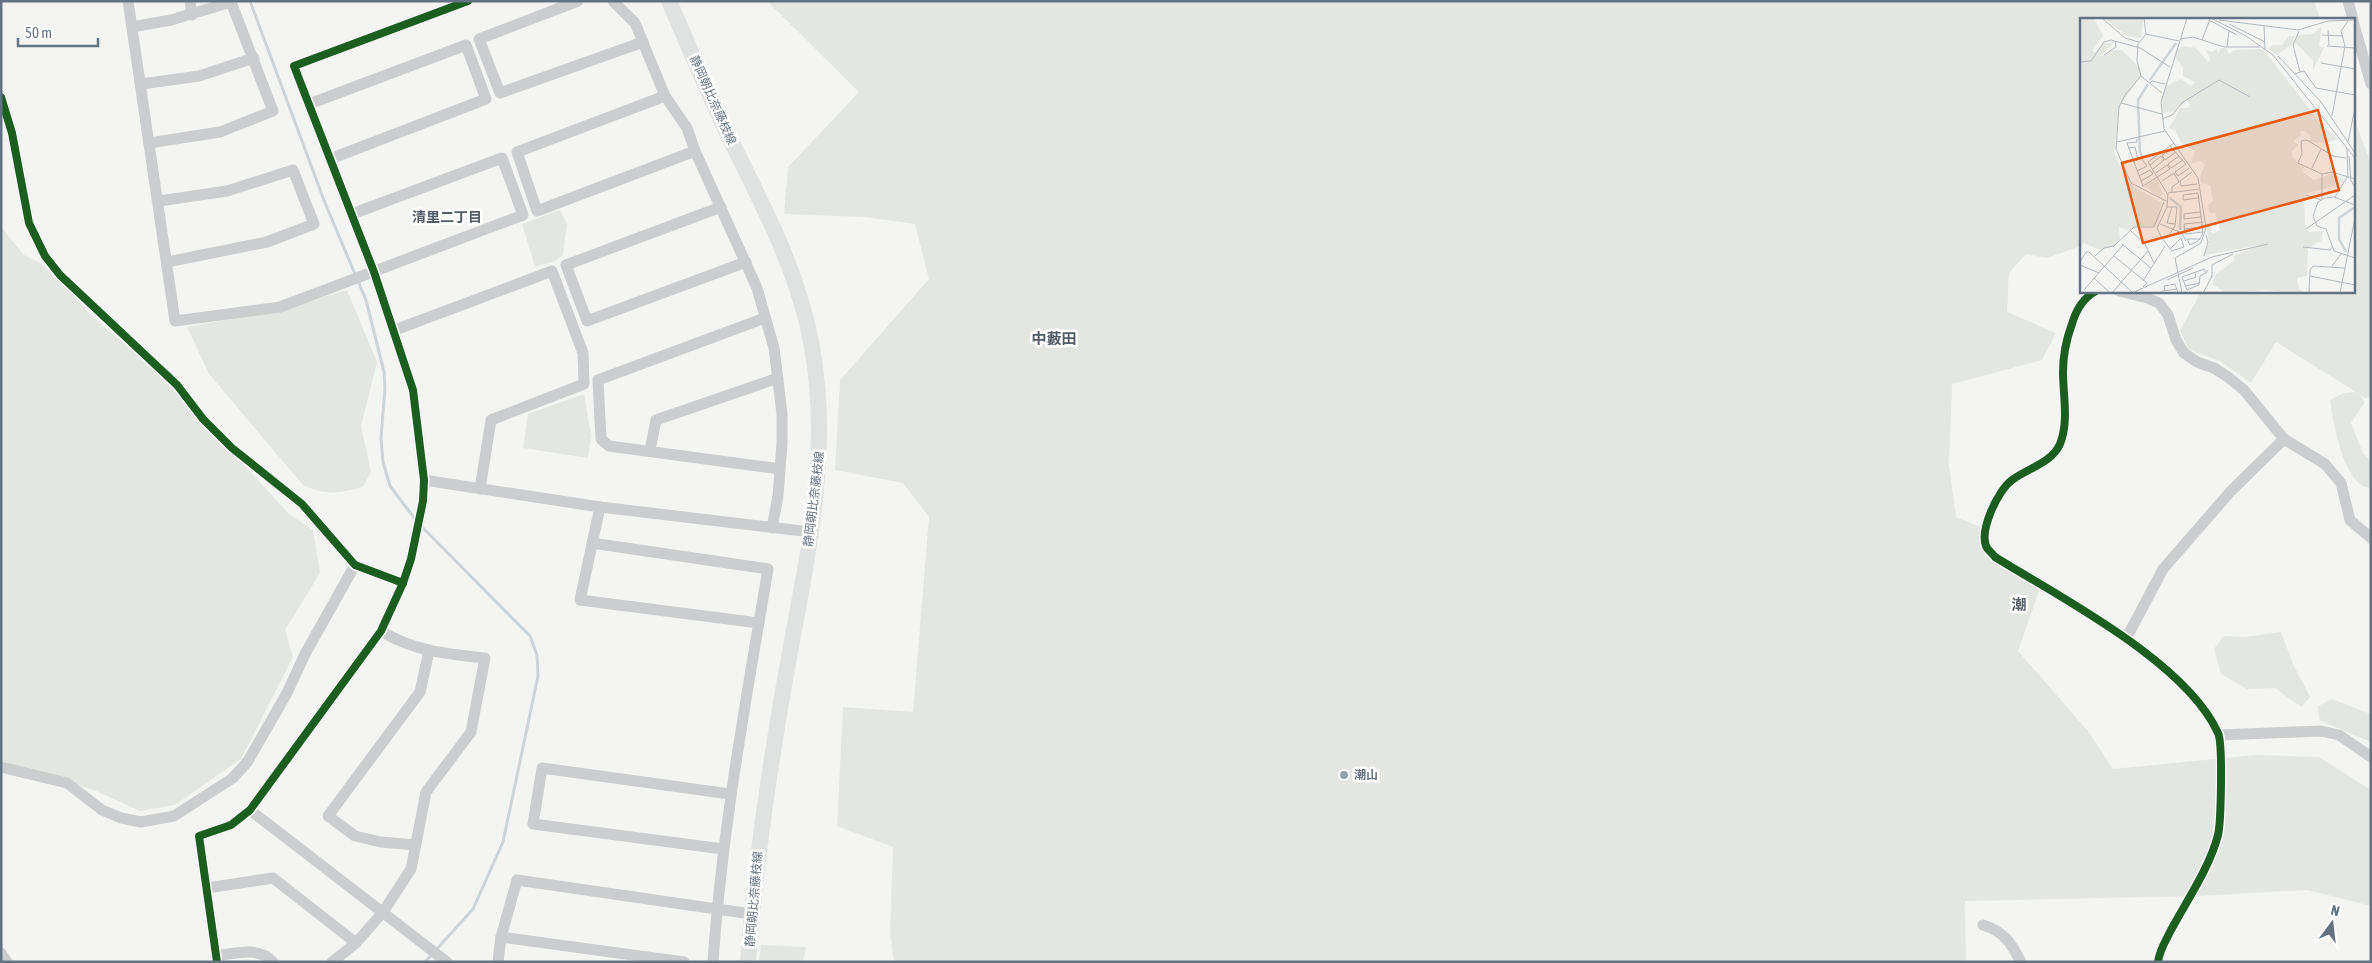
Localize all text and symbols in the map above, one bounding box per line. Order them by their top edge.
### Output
scale bar [18,15,98,47]
inset map [2080,18,2354,292]
text: 50 m [25,24,52,41]
street label: 静岡朝比奈藤枝線 [687,53,739,147]
district label: 清里二丁目 [412,209,482,225]
district label: 中藪田 [1031,330,1077,347]
street label: 静岡朝比奈藤枝線 [801,450,827,548]
district label: 潮 [2011,596,2027,613]
place label: 潮山 [1354,768,1378,782]
marker: 潮山 [1338,769,1350,781]
street label: 静岡朝比奈藤枝線 [743,851,765,947]
north arrow [2307,898,2357,948]
text: N [2329,902,2341,919]

